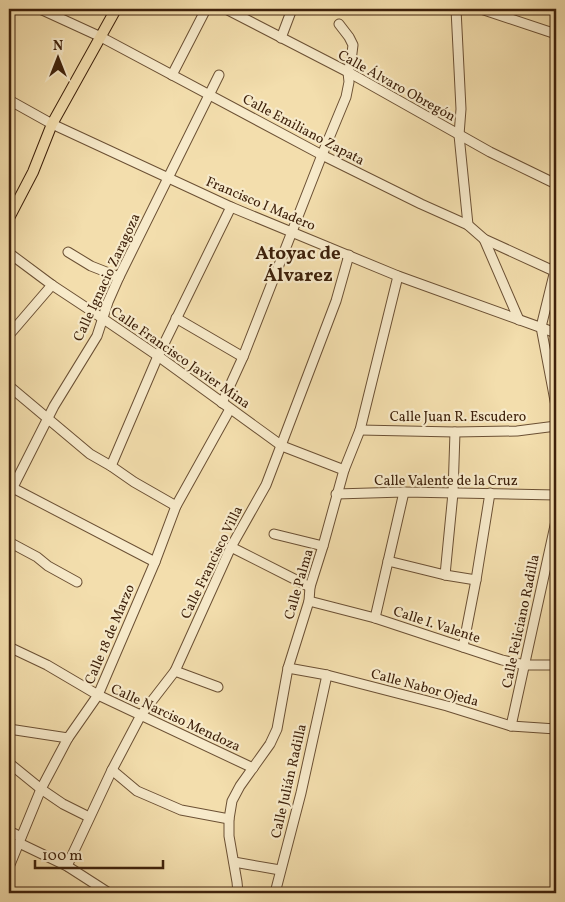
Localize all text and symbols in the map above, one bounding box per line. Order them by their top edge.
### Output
north arrow [32,32,82,82]
text: N [53,37,63,56]
street label: Calle Álvaro Obregón [334,46,459,127]
street label: Calle Emiliano Zapata [239,90,368,171]
street label: Francisco I Madero [203,173,318,236]
street label: Calle Ignacio Zaragoza [69,210,145,345]
district label: Atoyac de Álvarez [255,241,341,289]
street label: Calle Francisco Javier Mina [107,303,254,414]
street label: Calle Juan R. Escudero [390,408,526,427]
street label: Calle Valente de la Cruz [374,472,518,491]
street label: Calle Francisco Villa [177,503,248,622]
street label: Calle Palma [280,547,319,622]
street label: Calle Feliciano Radilla [498,553,545,690]
street label: Calle 18 de Marzo [81,582,140,688]
street label: Calle I. Valente [391,602,483,649]
street label: Calle Nabor Ojeda [369,665,481,712]
street label: Calle Narciso Mendoza [107,680,243,757]
street label: Calle Julián Radilla [267,722,312,840]
scale bar [35,837,162,869]
text: 100 m [42,846,82,867]

